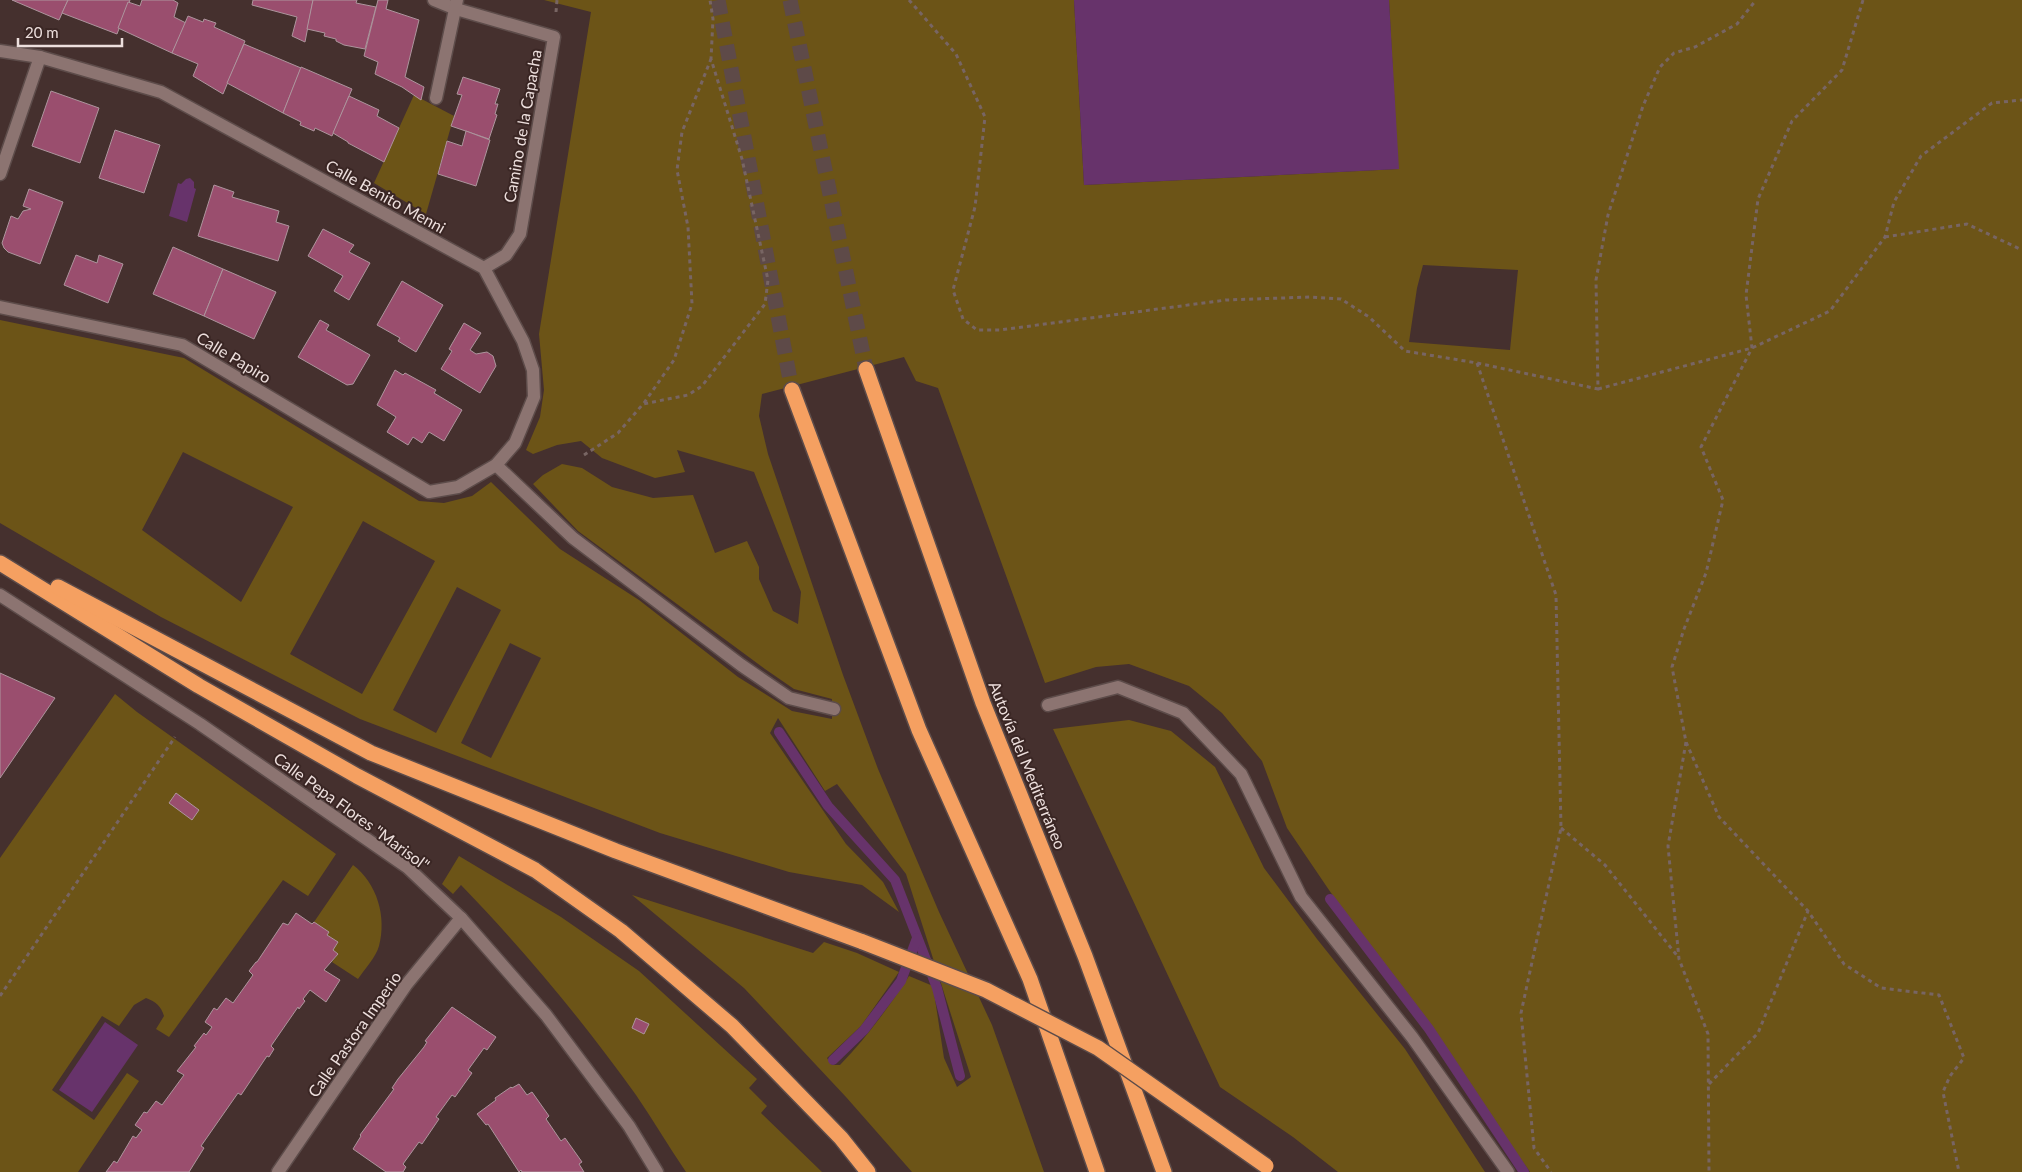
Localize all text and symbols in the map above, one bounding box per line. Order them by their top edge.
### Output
scale bar [18,15,121,47]
text: 20 m [25,23,59,41]
street label: Camino de la Capacha [499,48,545,204]
street label: Calle Benito Menni [323,155,449,237]
street label: Calle Papiro [193,327,275,387]
street label: Autovía del Mediterráneo [986,678,1070,852]
street label: Calle Pepa Flores "Marisol" [270,748,434,874]
street label: Calle Pastora Imperio [303,967,405,1101]

